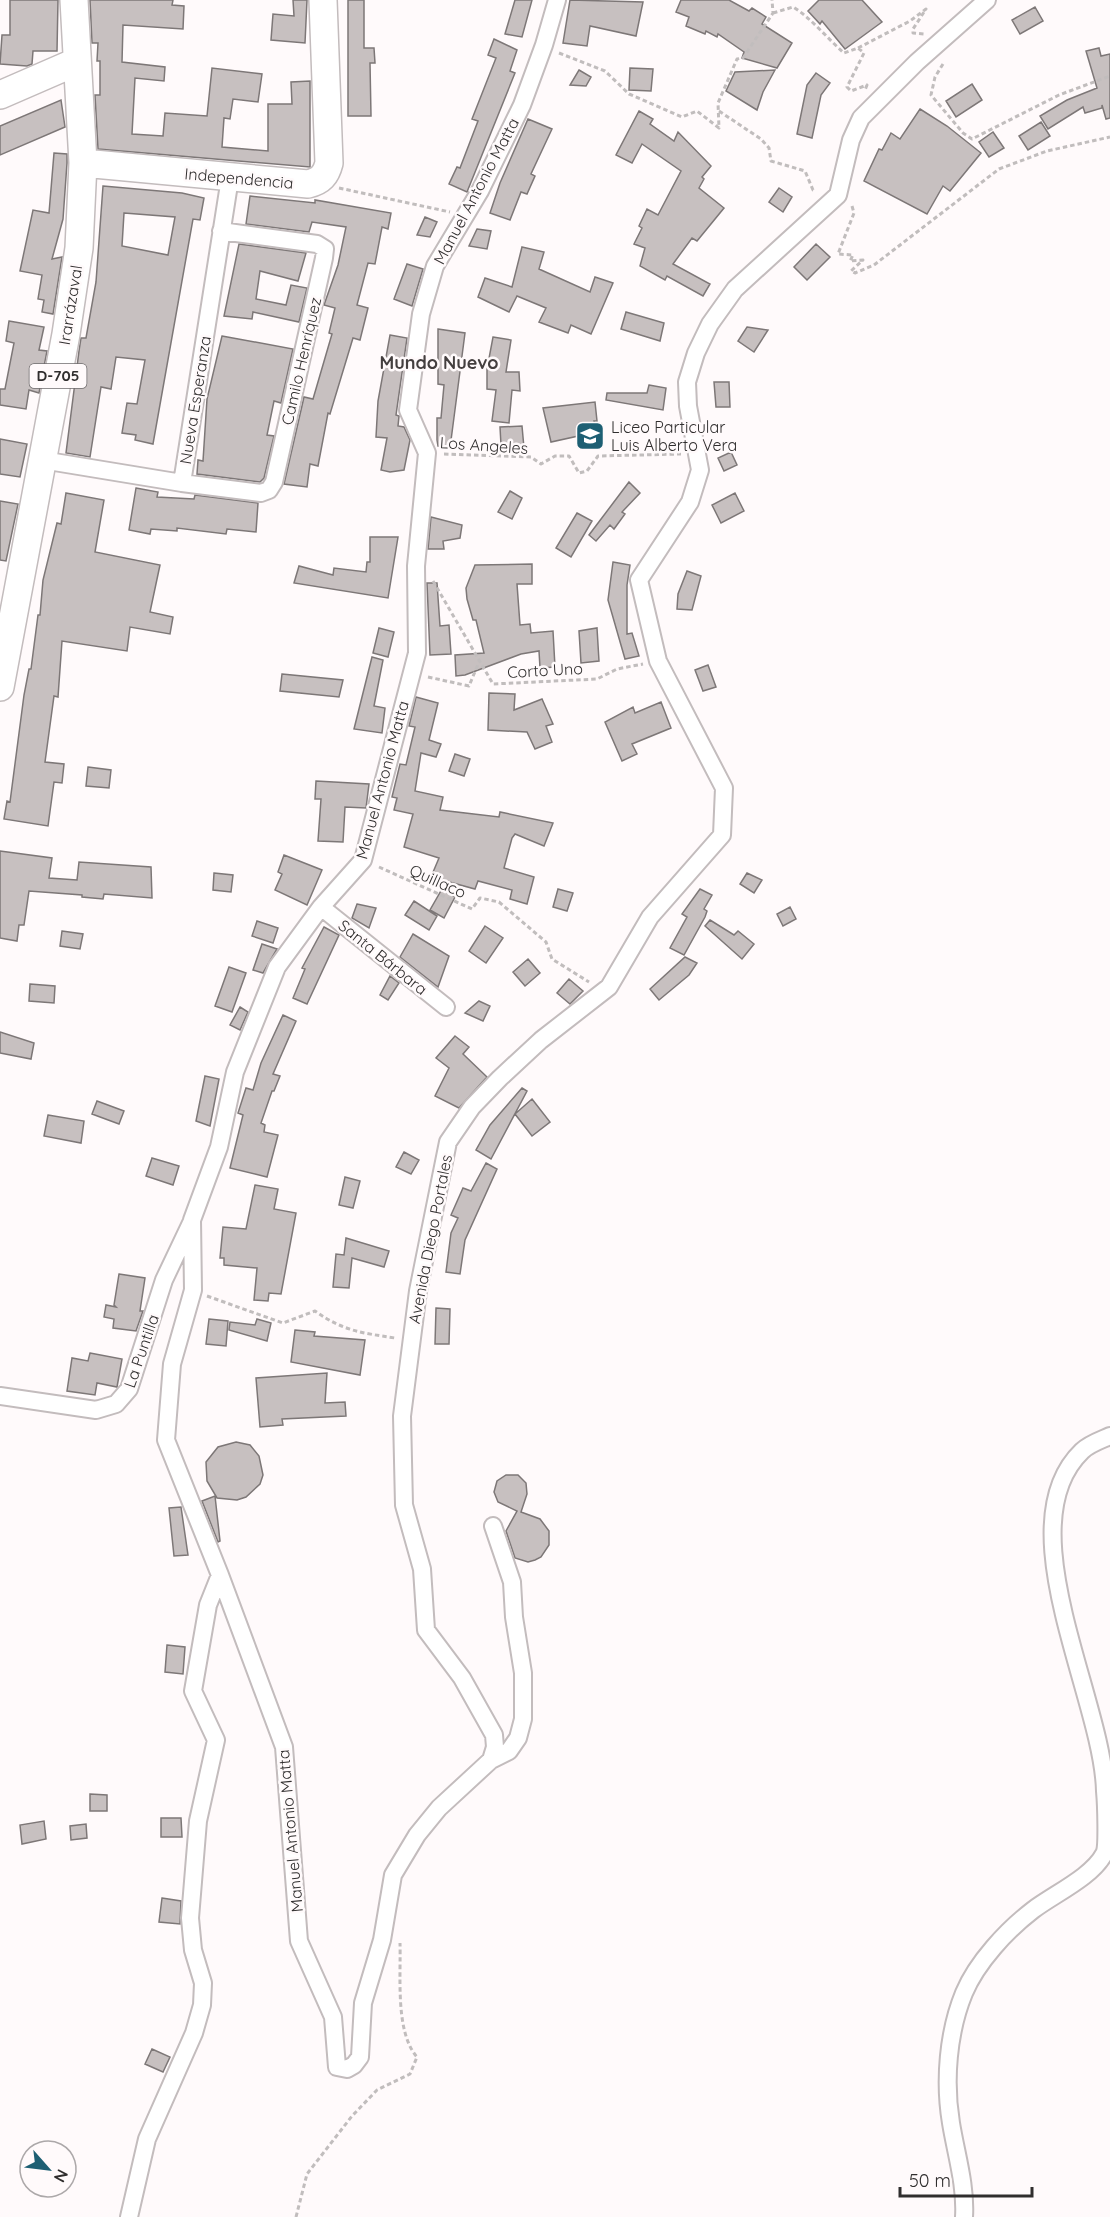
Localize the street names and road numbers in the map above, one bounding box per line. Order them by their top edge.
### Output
street label: Manuel Antonio Matta [429,114,523,268]
street label: Independencia [184,163,294,193]
street label: Irarrázaval [54,264,86,346]
street label: Camilo Henríquez [277,295,325,427]
street label: Nueva Esperanza [175,334,215,466]
road number: D-705 [29,364,86,388]
street label: Los Angeles [439,432,529,458]
street label: Corto Uno [507,658,583,682]
street label: Manuel Antonio Matta [351,699,413,861]
street label: Quillaco [407,860,469,902]
street label: Santa Bárbara [334,915,432,999]
street label: Avenida Diego Portales [404,1153,456,1325]
street label: La Puntilla [119,1312,163,1390]
street label: Manuel Antonio Matta [273,1749,307,1913]

